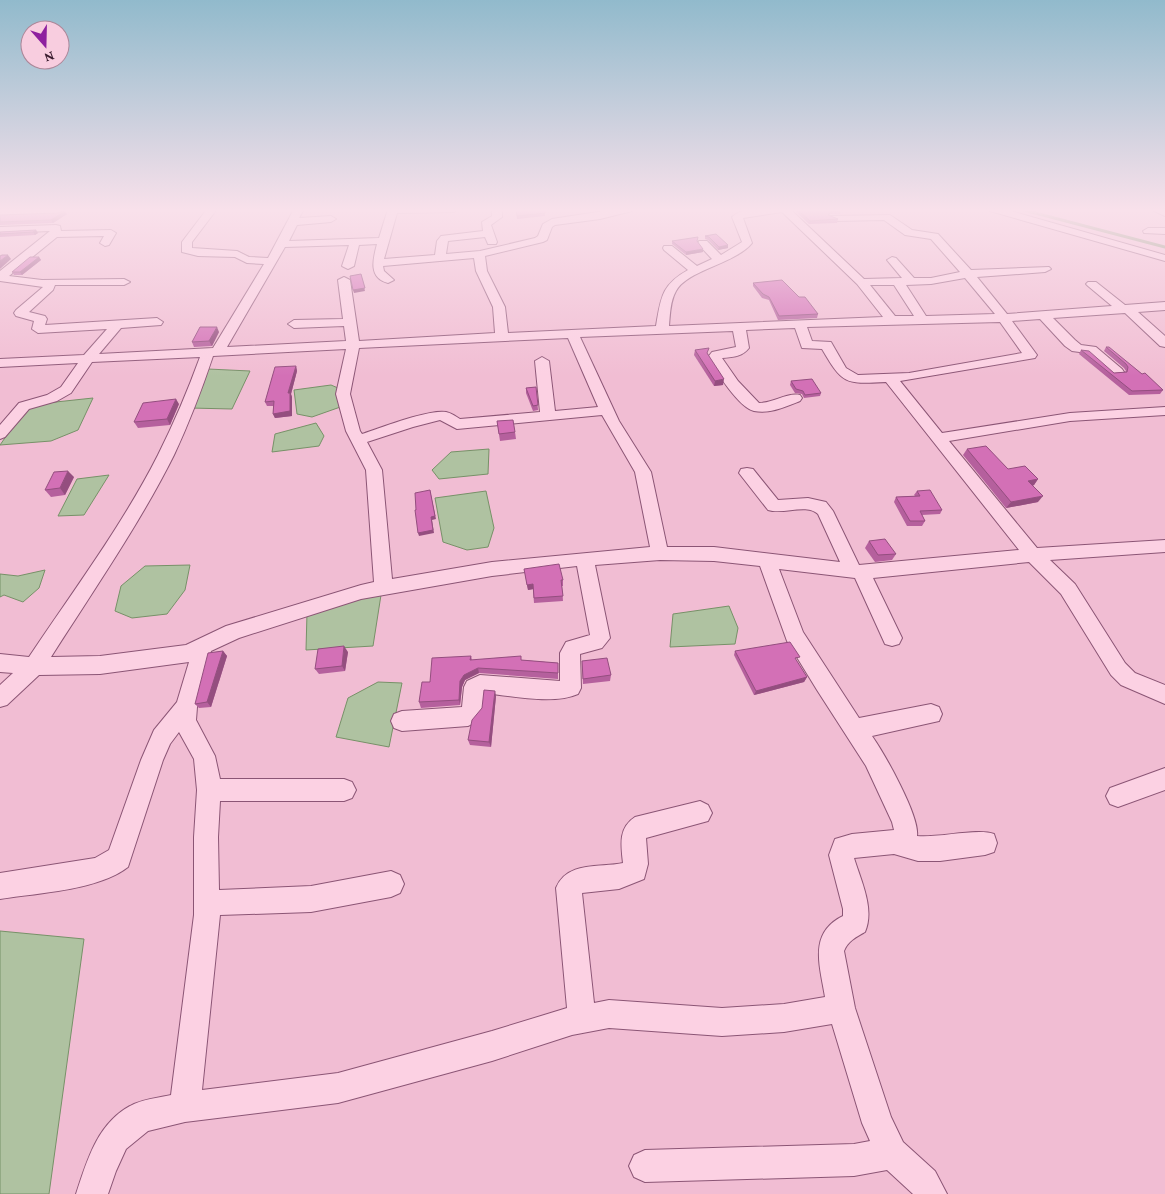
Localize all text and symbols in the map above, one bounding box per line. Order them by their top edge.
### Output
north arrow [20,20,70,70]
text: N [42,48,57,67]

